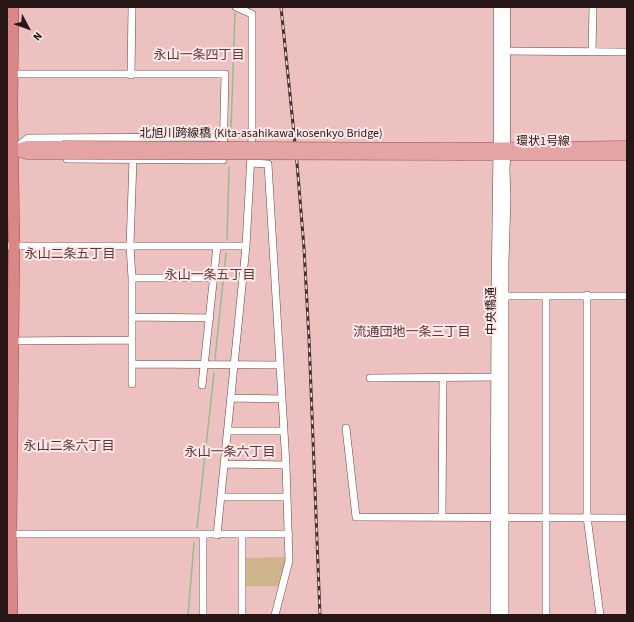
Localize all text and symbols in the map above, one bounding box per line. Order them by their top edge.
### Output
north arrow [8,8,48,48]
text: N [29,29,46,44]
district label: 永山一条四丁目 [154,48,244,64]
street label: 北旭川跨線橋 (Kita-asahikawa kosenkyo Bridge) [139,127,383,141]
street label: 環状1号線 [516,135,570,149]
district label: 永山二条五丁目 [25,247,115,263]
district label: 永山一条五丁目 [165,268,255,284]
street label: 中央橋通 [485,287,499,335]
district label: 流通団地一条三丁目 [354,325,470,341]
district label: 永山二条六丁目 [24,439,114,455]
district label: 永山一条六丁目 [185,445,275,461]

